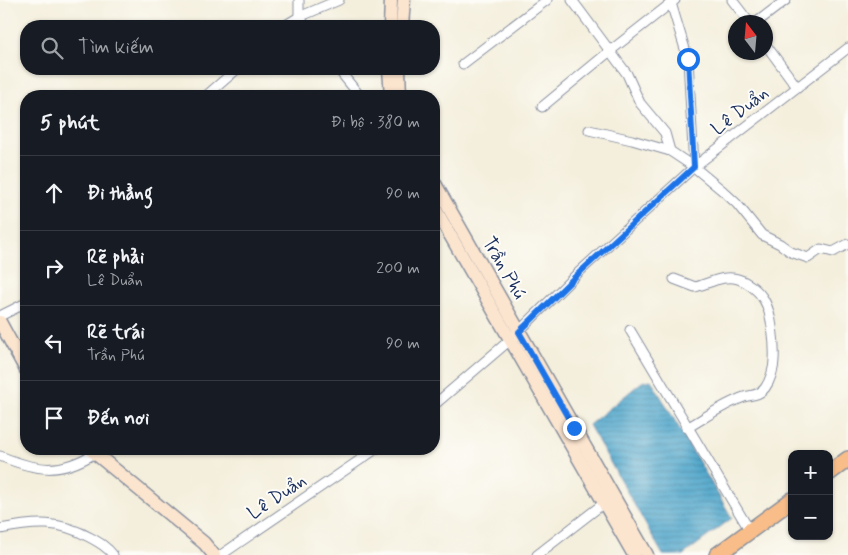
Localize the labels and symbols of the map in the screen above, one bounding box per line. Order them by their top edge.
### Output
north arrow [728,15,773,60]
route start [677,48,700,71]
street label: Lê Duẩn [706,81,774,141]
street label: Trần Phú [476,232,532,304]
route end [563,417,586,440]
street label: Lê Duẩn [243,468,311,526]

